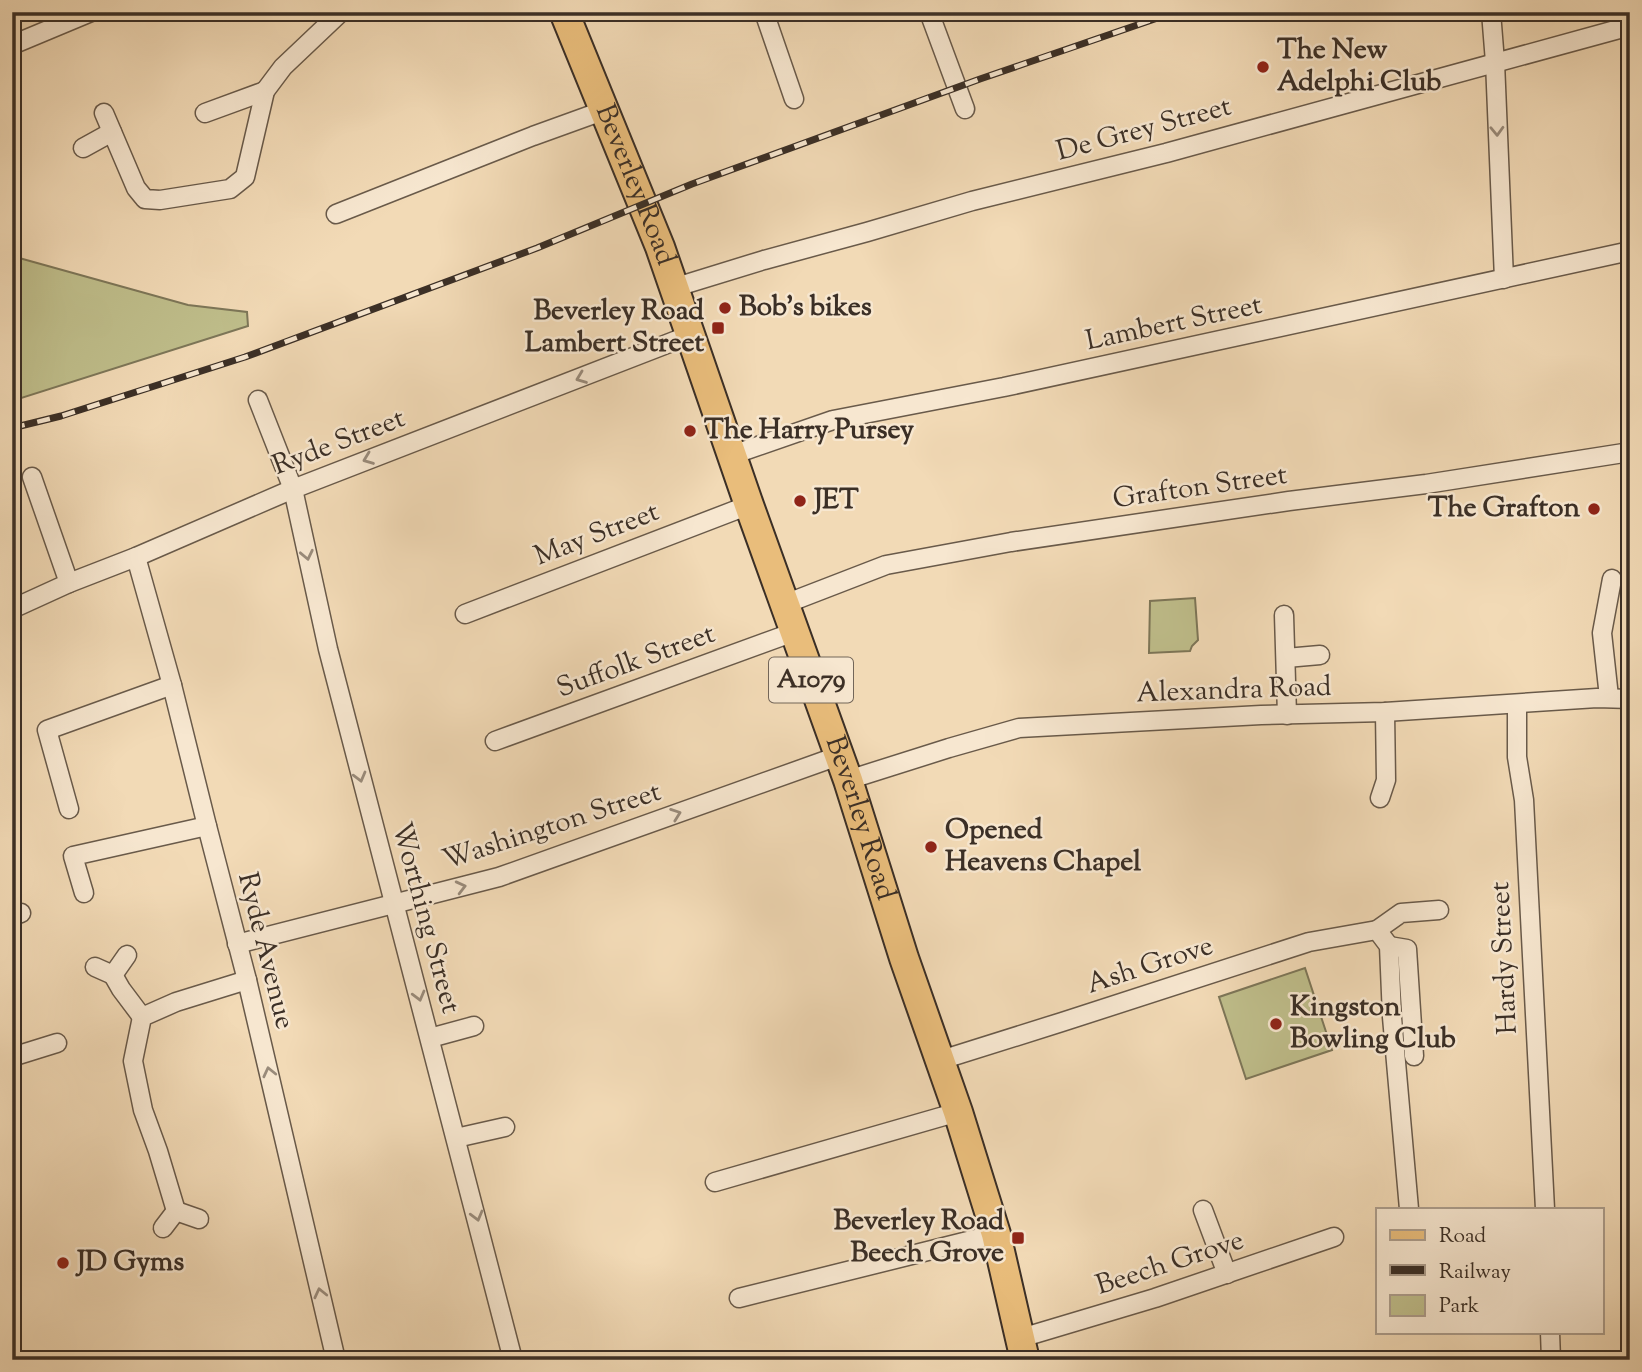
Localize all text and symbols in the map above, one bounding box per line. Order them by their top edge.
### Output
place label: The New Adelphi Club [1277,31,1441,103]
marker: The New Adelphi Club [1255,59,1271,75]
street label: De Grey Street [1052,87,1236,173]
street label: Beverley Road [584,99,685,271]
one-way arrow [1490,125,1505,136]
street label: Lambert Street [1082,286,1266,362]
place label: Bob's bikes [739,288,872,328]
place label: Beverley Road Lambert Street [525,292,704,364]
marker: Bob's bikes [717,300,733,316]
marker: Beverley Road Lambert Street [710,320,726,336]
one-way arrow [575,369,587,383]
street label: Ryde Street [267,399,411,487]
place label: The Harry Pursey [704,411,914,451]
marker: The Harry Pursey [682,423,698,439]
one-way arrow [363,451,375,465]
street label: Grafton Street [1110,456,1290,520]
place label: JET [812,481,859,521]
place label: The Grafton [1428,489,1580,529]
street label: May Street [529,493,665,577]
marker: JET [792,493,808,509]
marker: The Grafton [1586,501,1602,517]
one-way arrow [299,549,314,561]
street label: Suffolk Street [551,615,721,709]
road number: A1079 [769,658,853,702]
street label: Alexandra Road [1136,668,1333,714]
street label: Beverley Road [814,731,905,906]
one-way arrow [352,770,366,782]
street label: Washington Street [438,773,667,881]
one-way arrow [670,808,682,822]
place label: Opened Heavens Chapel [945,811,1141,883]
street label: Worthing Street [380,818,470,1018]
marker: Opened Heavens Chapel [923,839,939,855]
street label: Ryde Avenue [226,868,304,1034]
street label: Hardy Street [1481,880,1529,1035]
one-way arrow [455,881,467,895]
street label: Ash Grove [1082,927,1218,1005]
place label: Kingston Bowling Club [1290,988,1456,1060]
one-way arrow [411,990,425,1002]
marker: Kingston Bowling Club [1268,1016,1284,1032]
one-way arrow [262,1066,277,1078]
place label: Beverley Road Beech Grove [833,1202,1004,1274]
legend [1376,1208,1604,1334]
one-way arrow [468,1210,483,1222]
street label: Beech Grove [1091,1221,1249,1307]
text: Road [1439,1222,1486,1252]
marker: Beverley Road Beech Grove [1010,1230,1026,1246]
place label: JD Gyms [75,1243,184,1283]
marker: JD Gyms [55,1255,71,1271]
text: Railway [1439,1258,1511,1288]
one-way arrow [314,1287,329,1299]
text: Park [1439,1292,1480,1322]

